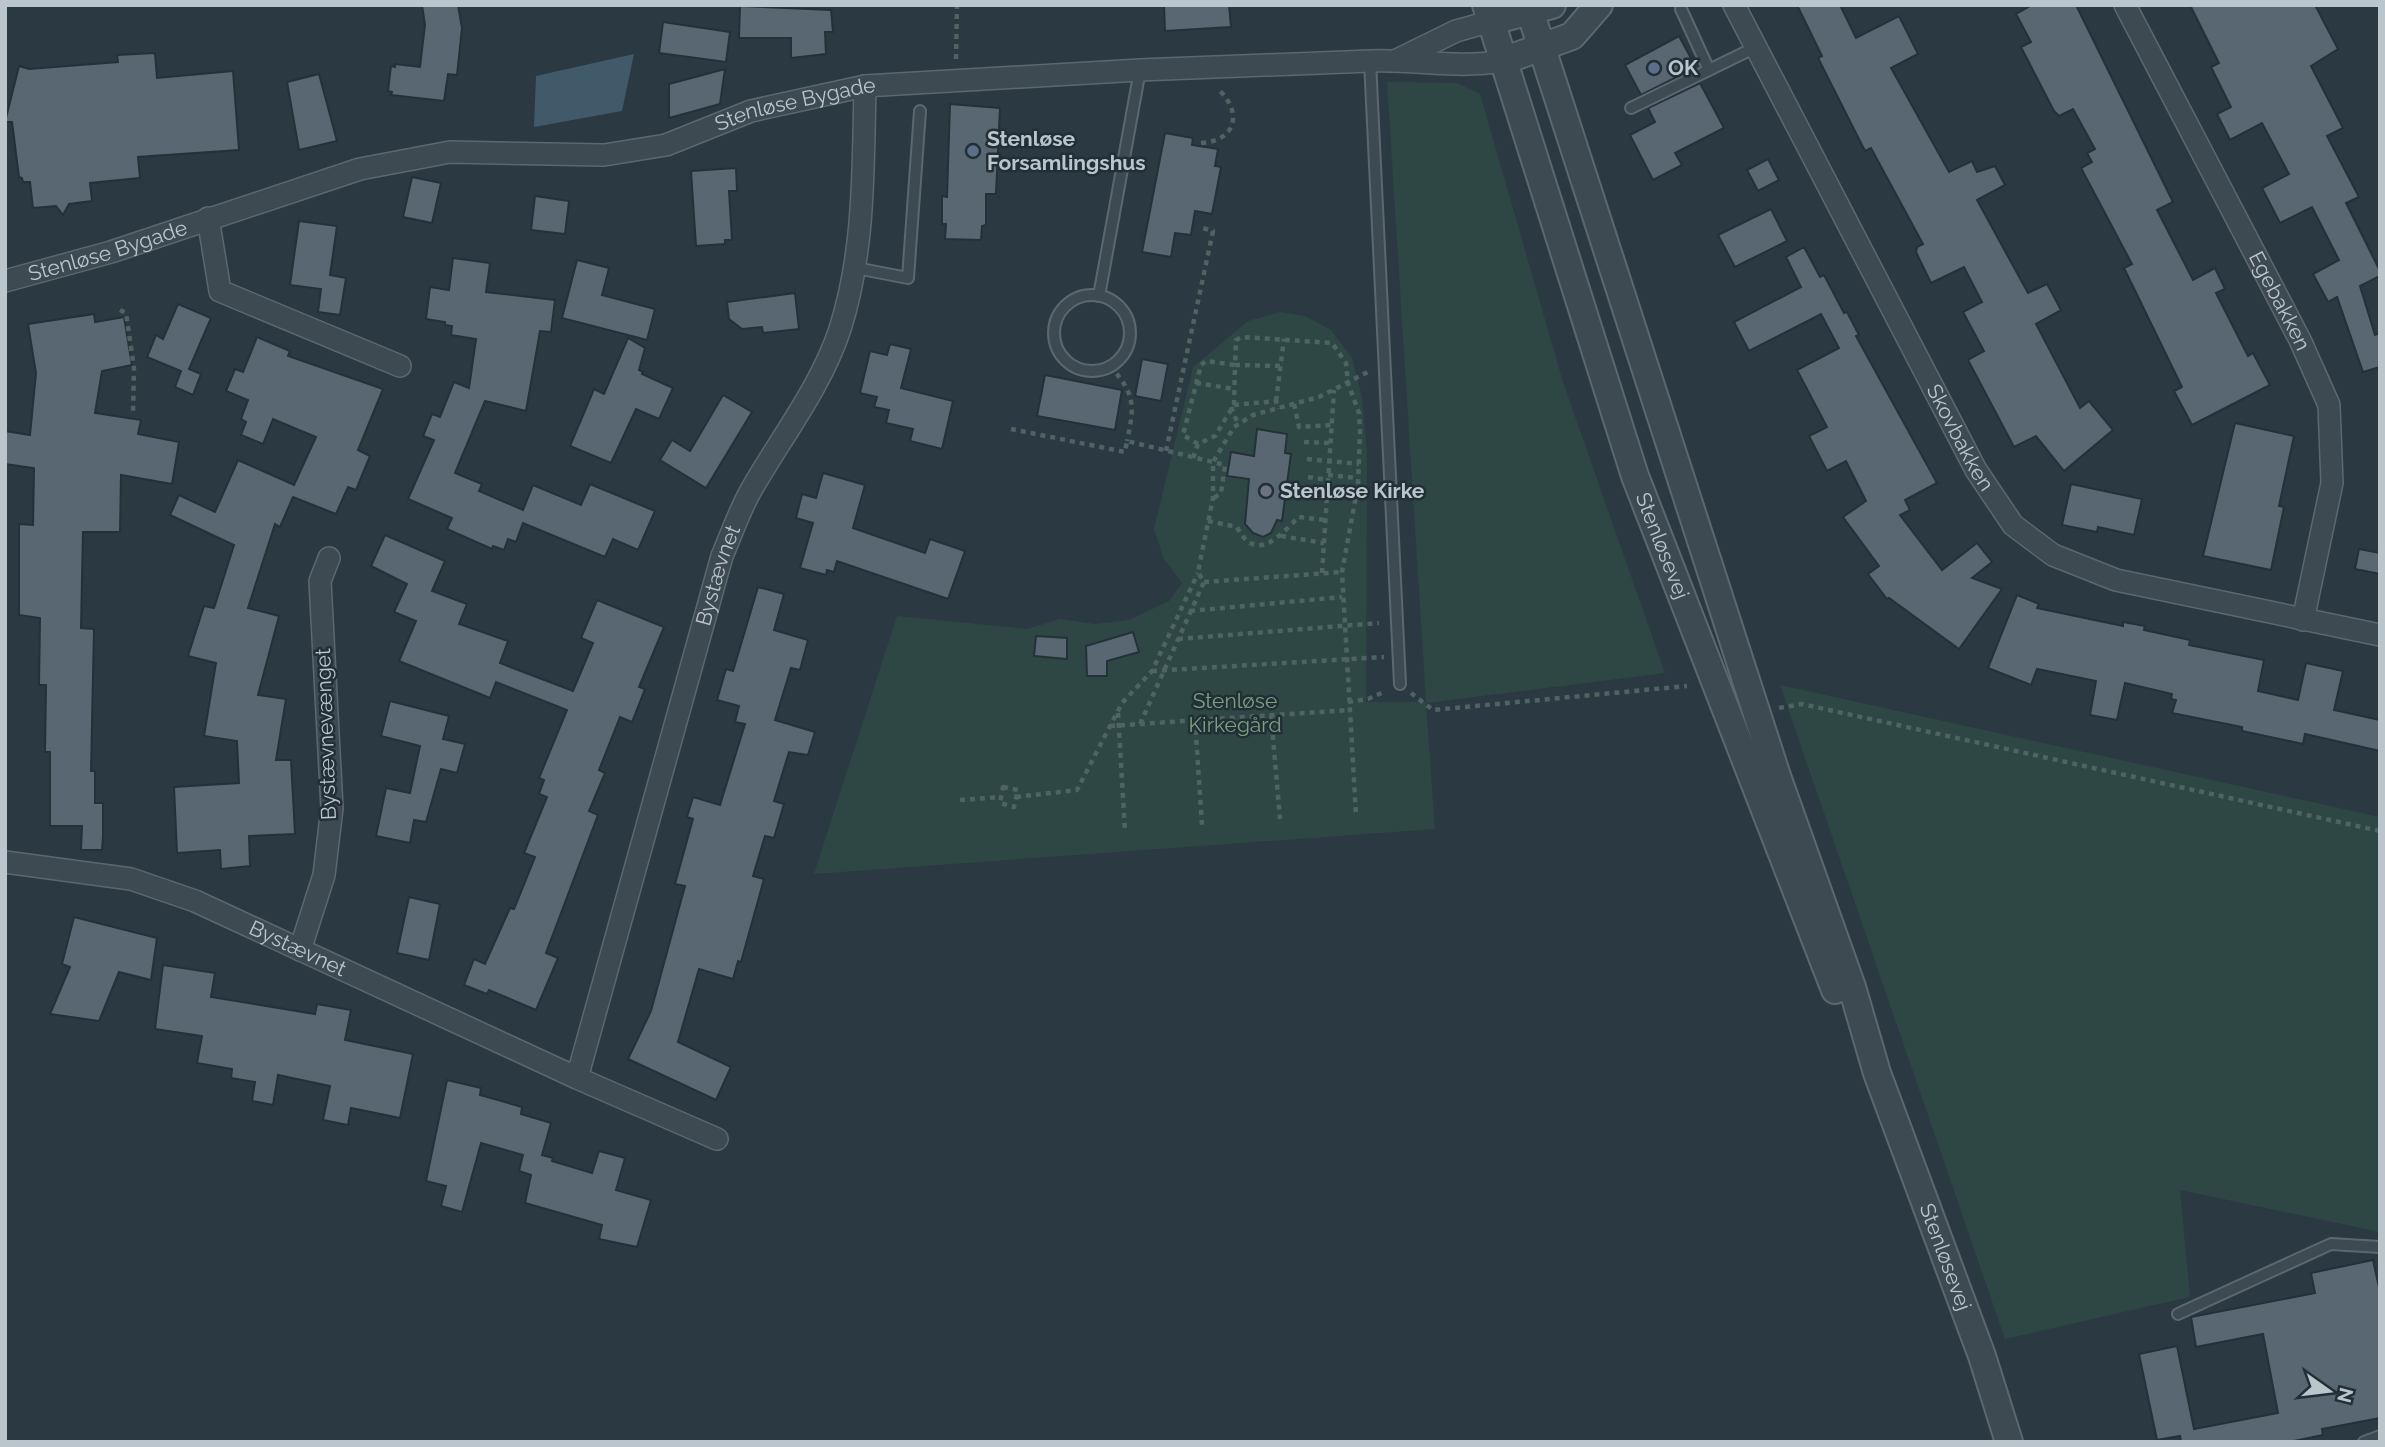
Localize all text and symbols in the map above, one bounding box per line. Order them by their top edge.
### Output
place label: OK [1668,55,1699,80]
marker: OK [1646,60,1662,76]
street label: Stenløse Bygade [711,72,876,136]
place label: Stenløse Forsamlingshus [987,126,1146,175]
marker: Stenløse Forsamlingshus [965,143,981,159]
street label: Stenløse Bygade [25,215,190,286]
street label: Egebakken [2244,247,2316,354]
street label: Skovbakken [1922,380,1999,495]
place label: Stenløse Kirke [1280,478,1425,503]
marker: Stenløse Kirke [1258,483,1274,499]
street label: Stenløsevej [1631,489,1695,603]
street label: Bystævnet [690,521,745,628]
street label: Bystævnevænget [310,648,341,820]
park label: Stenløse Kirkegård [1189,688,1281,737]
street label: Bystævnet [245,915,350,981]
street label: Stenløsevej [1914,1200,1977,1314]
north arrow [2294,1356,2364,1426]
text: N [2333,1385,2358,1405]

